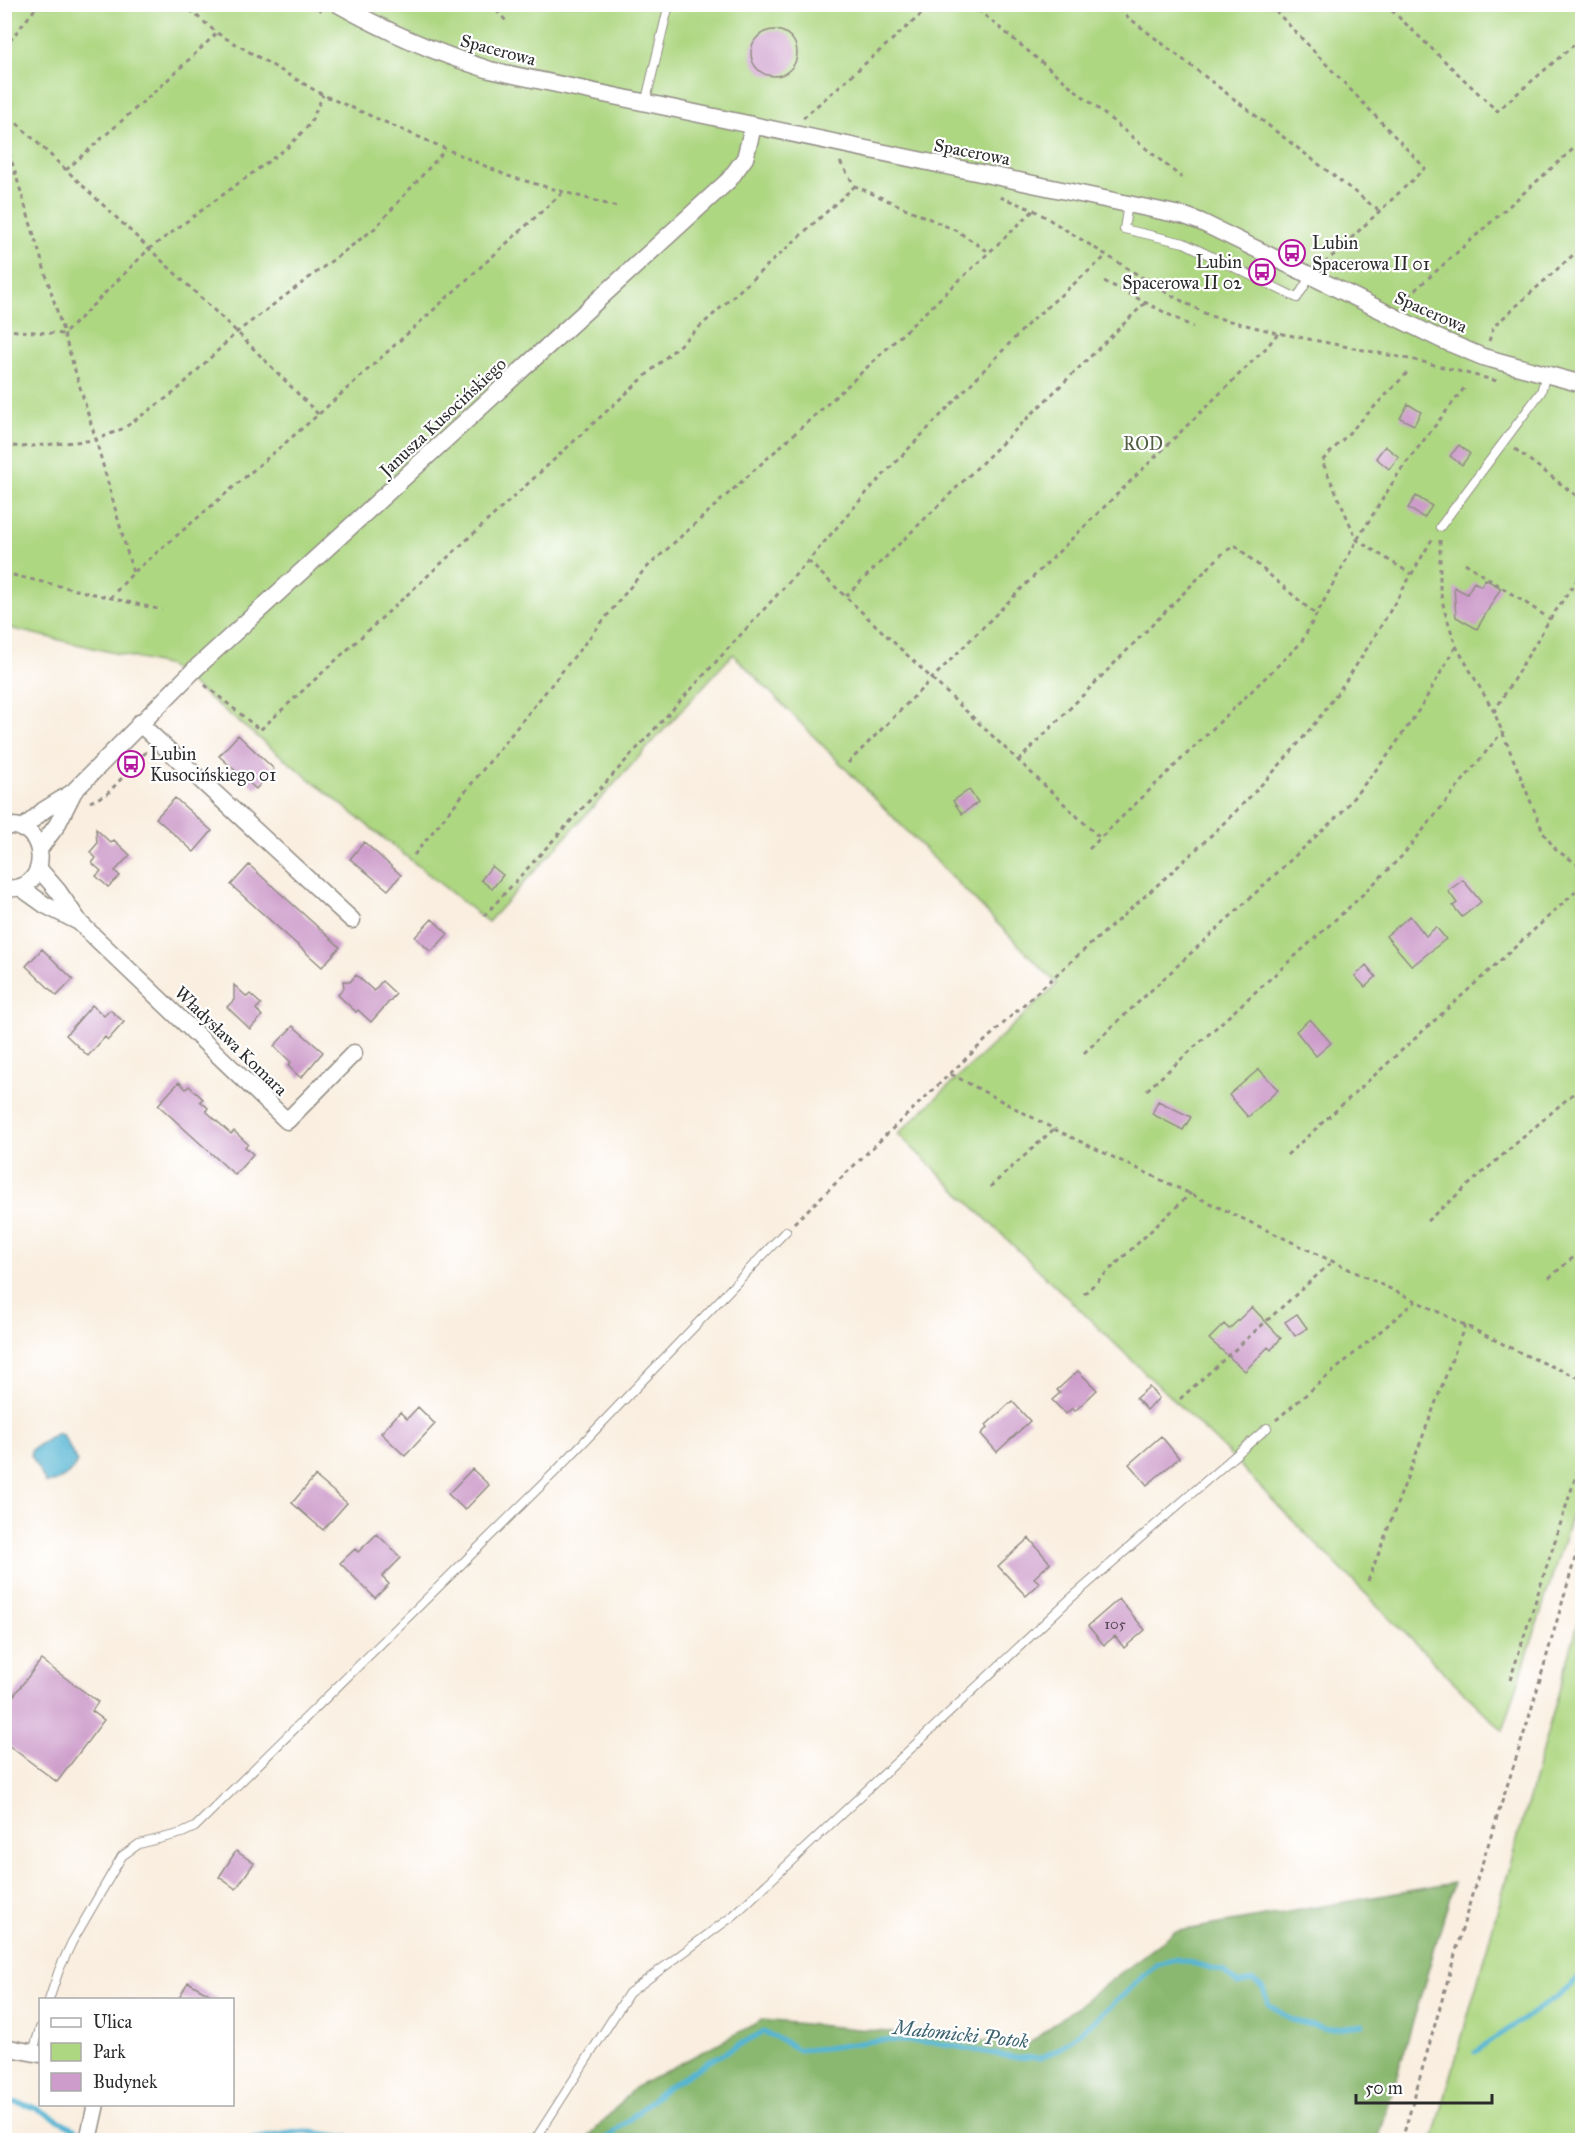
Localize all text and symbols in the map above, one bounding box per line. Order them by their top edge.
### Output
street label: Spacerowa [458,29,539,71]
street label: Spacerowa [932,134,1012,170]
place label: Lubin Spacerowa II 01 [1312,232,1430,275]
bus stop icon: Lubin Spacerowa II 01 [1277,238,1307,268]
place label: Lubin Spacerowa II 02 [1122,251,1242,294]
bus stop icon: Lubin Spacerowa II 02 [1247,257,1277,287]
street label: Spacerowa [1391,286,1471,338]
street label: Janusza Kusocińskiego [374,353,512,483]
park label: ROD [1123,433,1163,455]
place label: Lubin Kusocińskiego 01 [150,743,276,787]
bus stop icon: Lubin Kusocińskiego 01 [116,749,146,779]
street label: Władysława Komara [170,982,292,1101]
house number: 105 [1104,1615,1126,1633]
legend [39,1998,234,2106]
text: Ulica [93,2011,133,2033]
water label: Małomicki Potok [890,2015,1030,2053]
text: Park [93,2041,126,2063]
scale bar [1356,2067,1492,2105]
text: Budynek [93,2071,158,2093]
text: 50 m [1365,2077,1403,2099]

